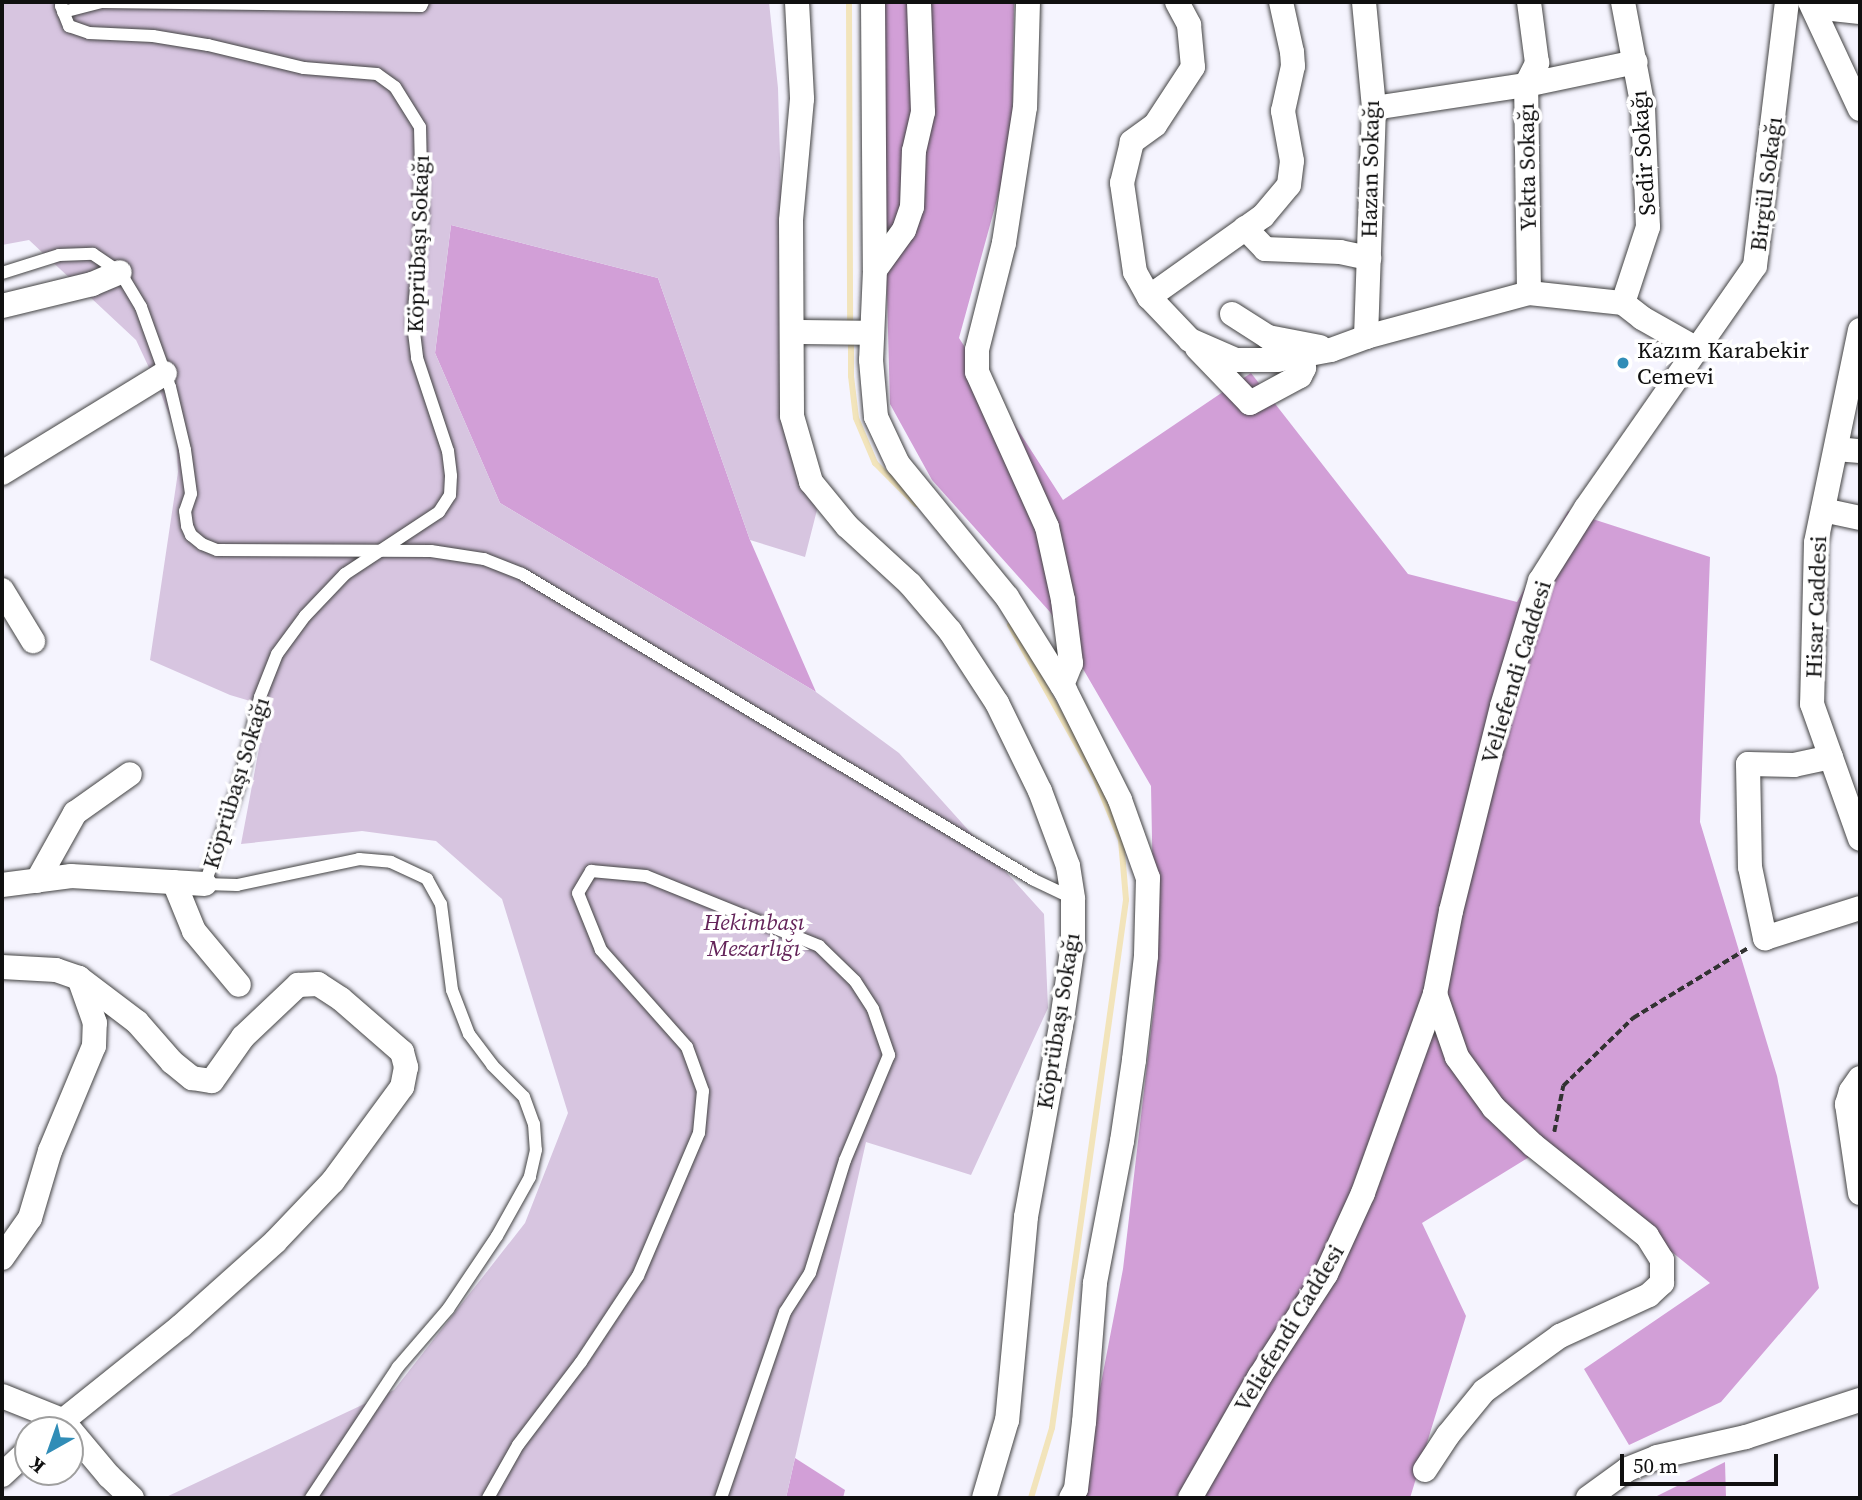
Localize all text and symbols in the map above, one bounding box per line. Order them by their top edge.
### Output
street label: Sedir Sokağı [1625,89,1661,217]
street label: Hazan Sokağı [1355,100,1385,238]
street label: Yekta Sokağı [1512,103,1542,231]
street label: Birgül Sokağı [1744,115,1788,253]
street label: Köprübaşı Sokağı [401,155,435,333]
place label: Kazım Karabekir Cemevi [1637,336,1809,390]
marker: Kazım Karabekir Cemevi [1615,355,1631,371]
street label: Hisar Caddesi [1800,535,1832,679]
street label: Veliefendi Caddesi [1475,577,1557,767]
street label: Köprübaşı Sokağı [197,694,275,872]
park label: Hekimbaşı Mezarlığı [703,908,805,962]
street label: Köprübaşı Sokağı [1030,931,1086,1111]
street label: Veliefendi Caddesi [1228,1239,1350,1417]
north arrow [14,1416,84,1486]
scale bar [1624,1440,1782,1484]
text: K [23,1451,50,1480]
text: 50 m [1633,1451,1678,1480]

